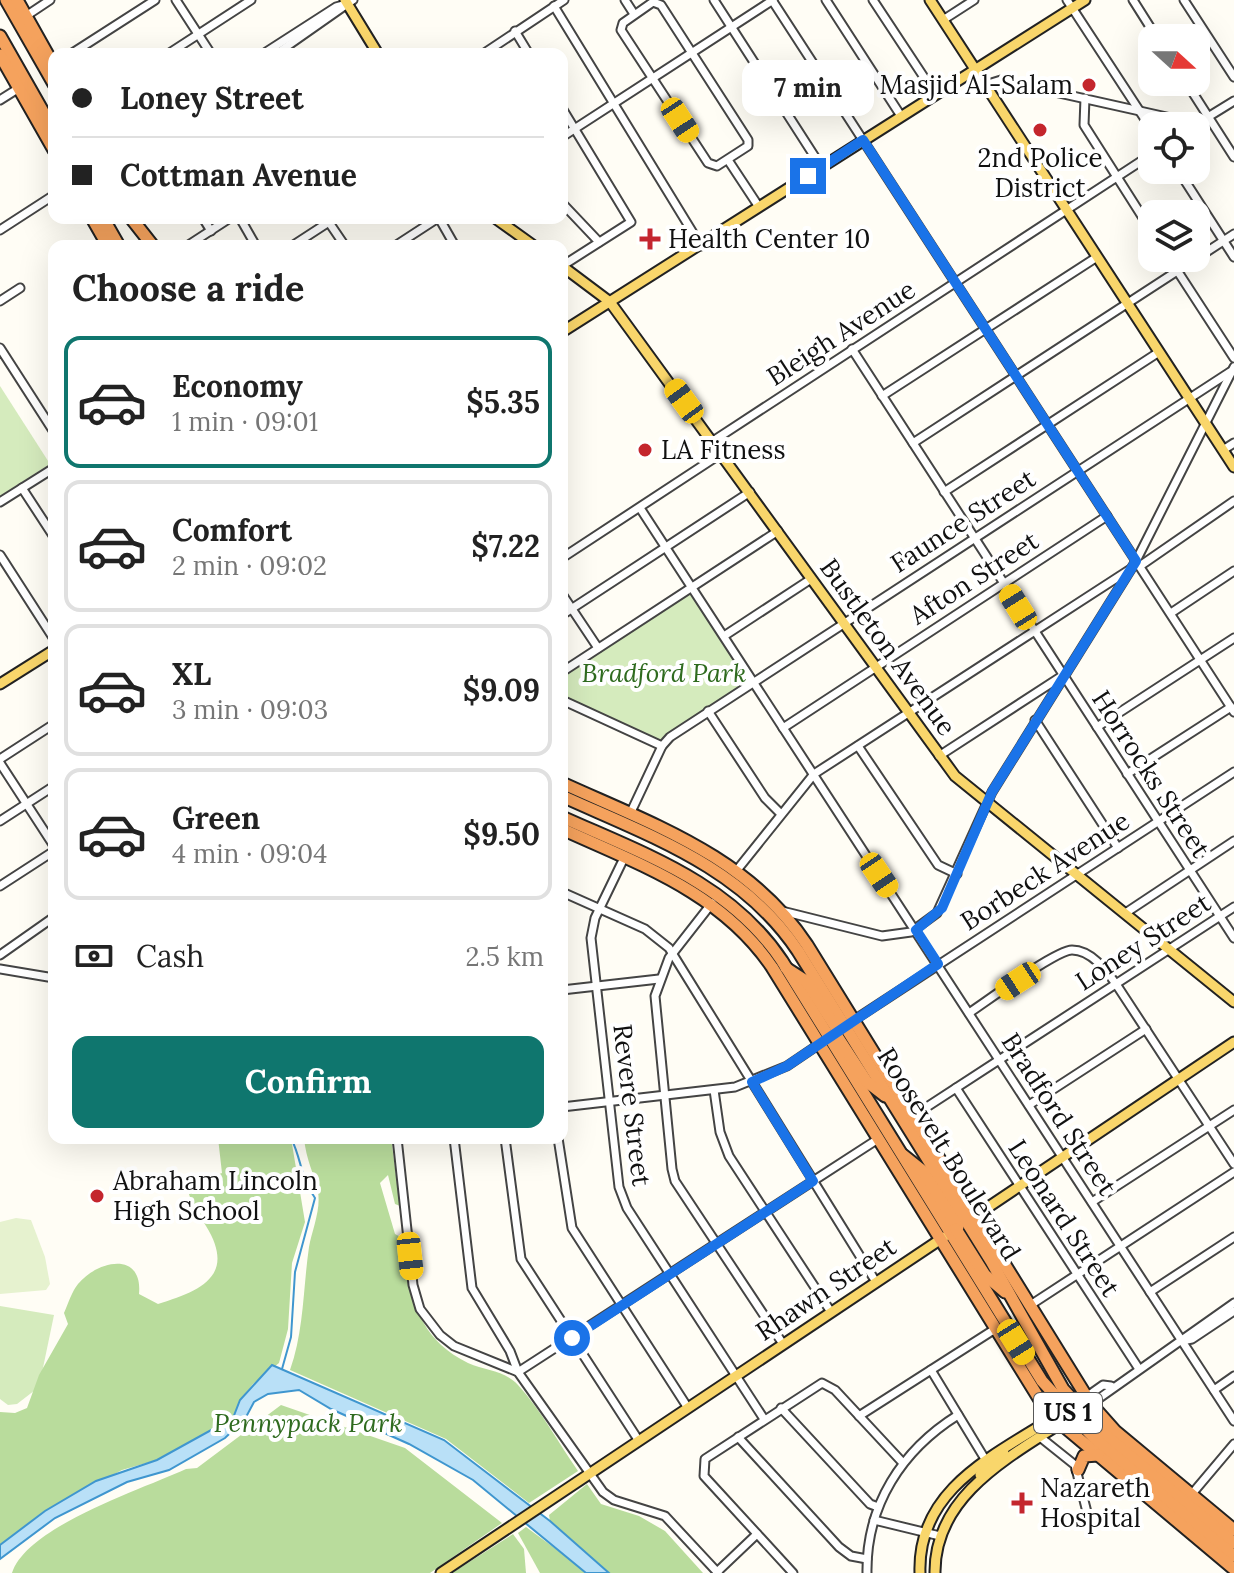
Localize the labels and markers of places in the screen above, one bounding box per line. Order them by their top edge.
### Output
place label: Masjid Al-Salam [880,68,1073,101]
marker: Masjid Al-Salam [1080,76,1098,94]
marker: 2nd Police District [1031,121,1049,139]
place label: 2nd Police District [977,141,1103,204]
place label: Health Center 10 [668,222,870,255]
marker: Health Center 10 [639,228,661,250]
place label: LA Fitness [661,433,785,466]
marker: LA Fitness [636,441,654,459]
place label: Abraham Lincoln High School [112,1164,318,1227]
marker: Abraham Lincoln High School [88,1187,106,1205]
place label: Nazareth Hospital [1040,1471,1150,1534]
marker: Nazareth Hospital [1011,1492,1033,1514]

